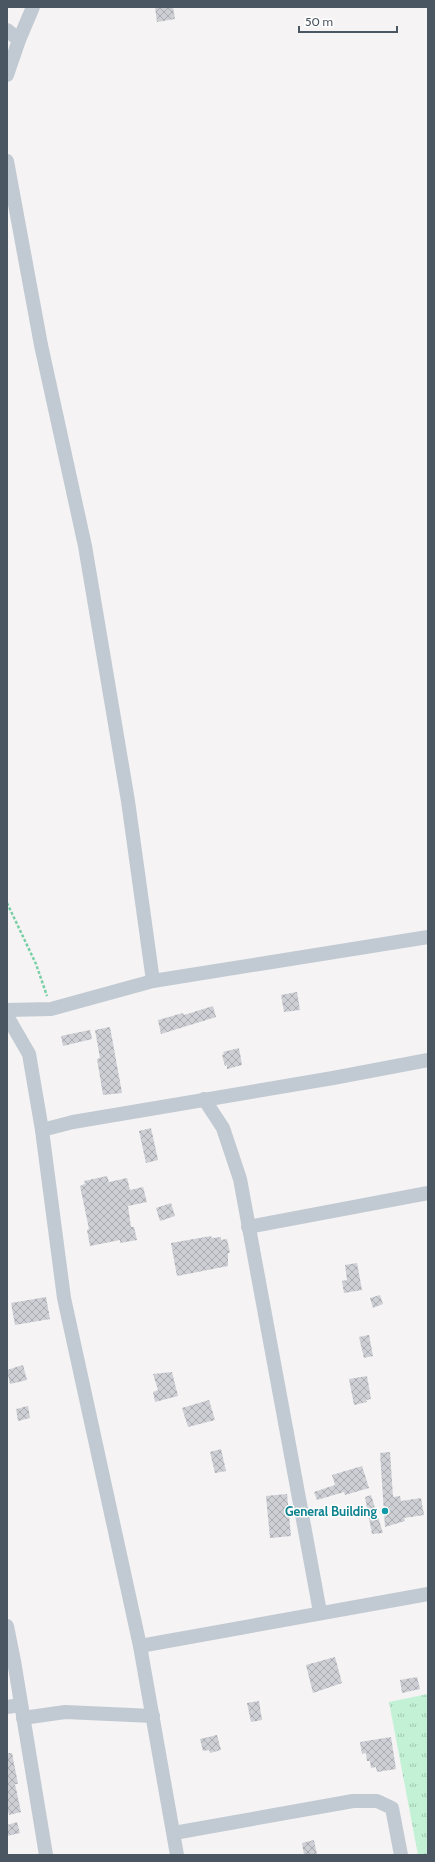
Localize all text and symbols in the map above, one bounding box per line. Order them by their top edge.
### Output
scale bar [299,8,397,34]
text: 50 m [305,14,333,29]
place label: General Building [285,1503,377,1519]
marker: General Building [380,1506,390,1516]

